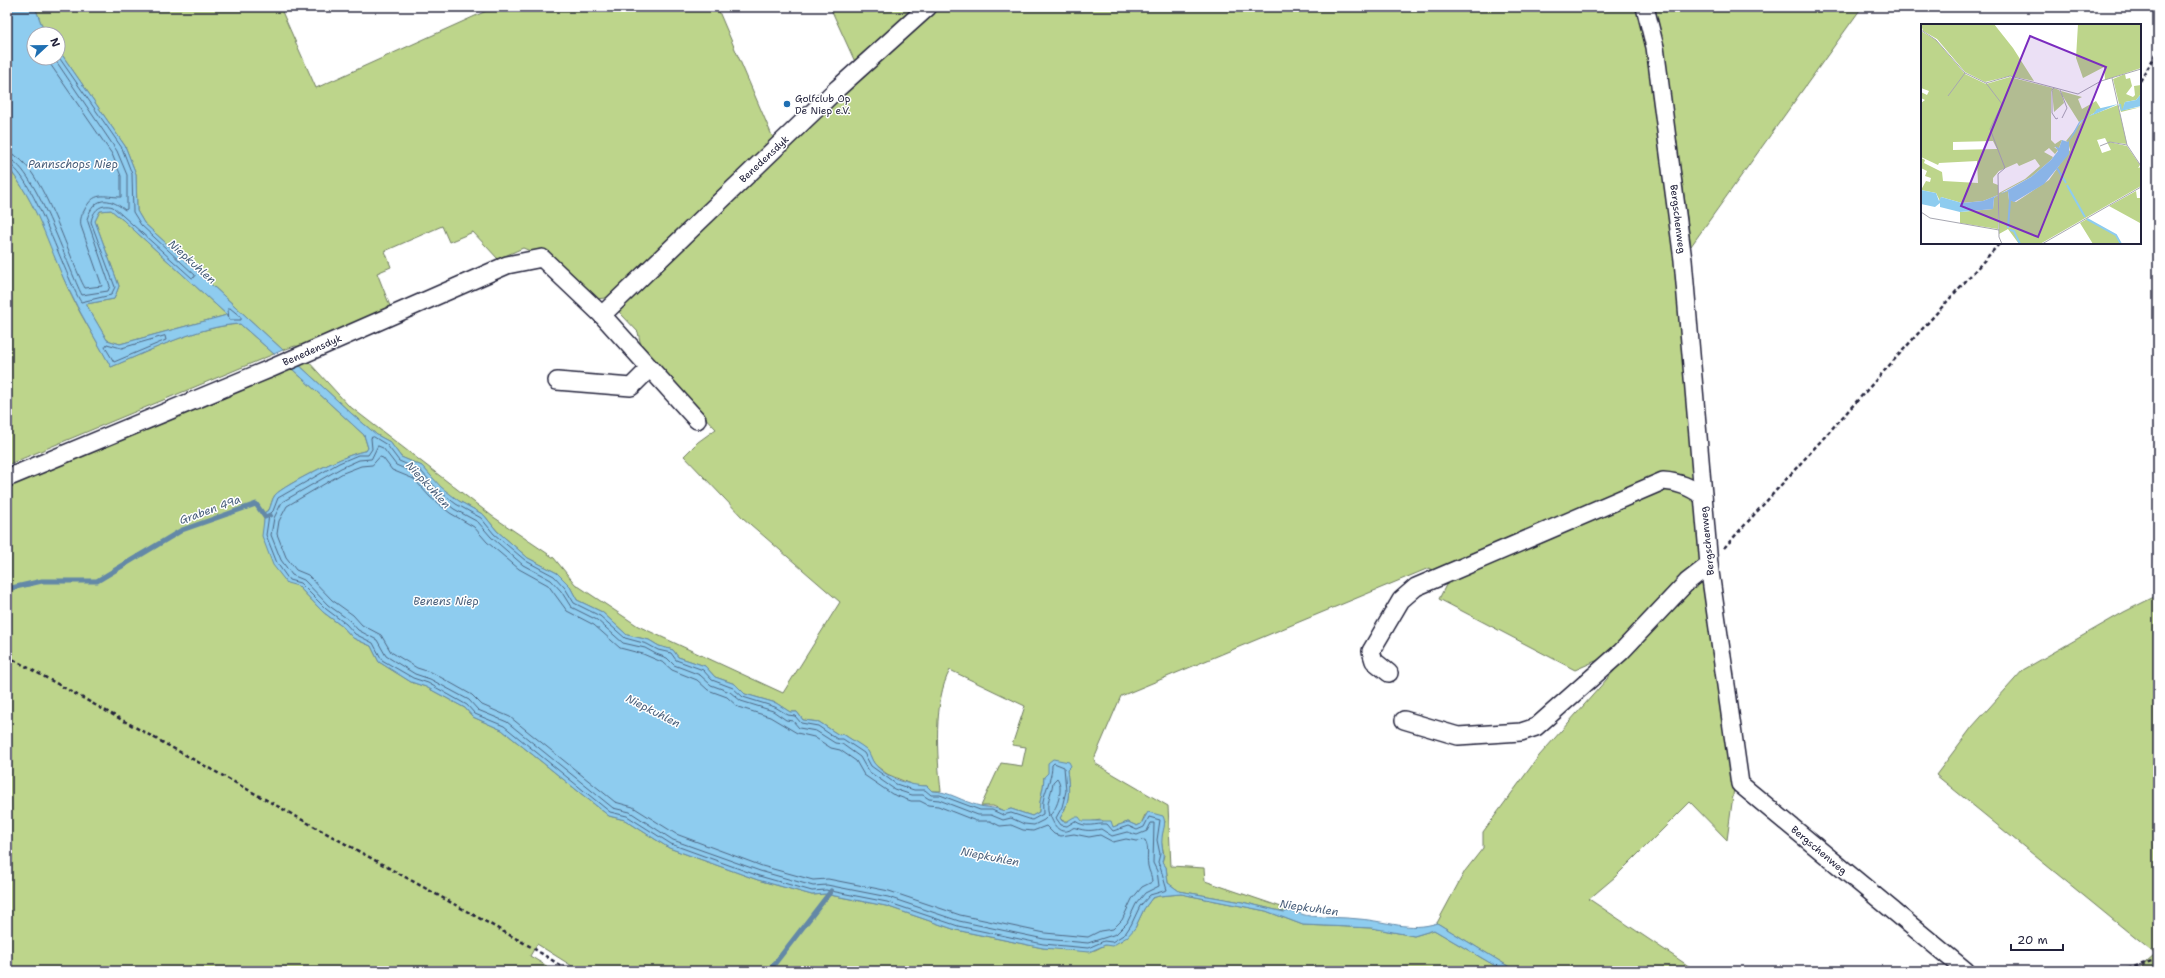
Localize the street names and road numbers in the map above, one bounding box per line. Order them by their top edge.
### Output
street label: Benedensdyk [736,132,792,185]
street label: Bergschenweg [1667,184,1689,254]
street label: Benedensdyk [280,331,344,369]
street label: Bergschenweg [1697,506,1717,576]
street label: Bergschenweg [1788,823,1850,877]

